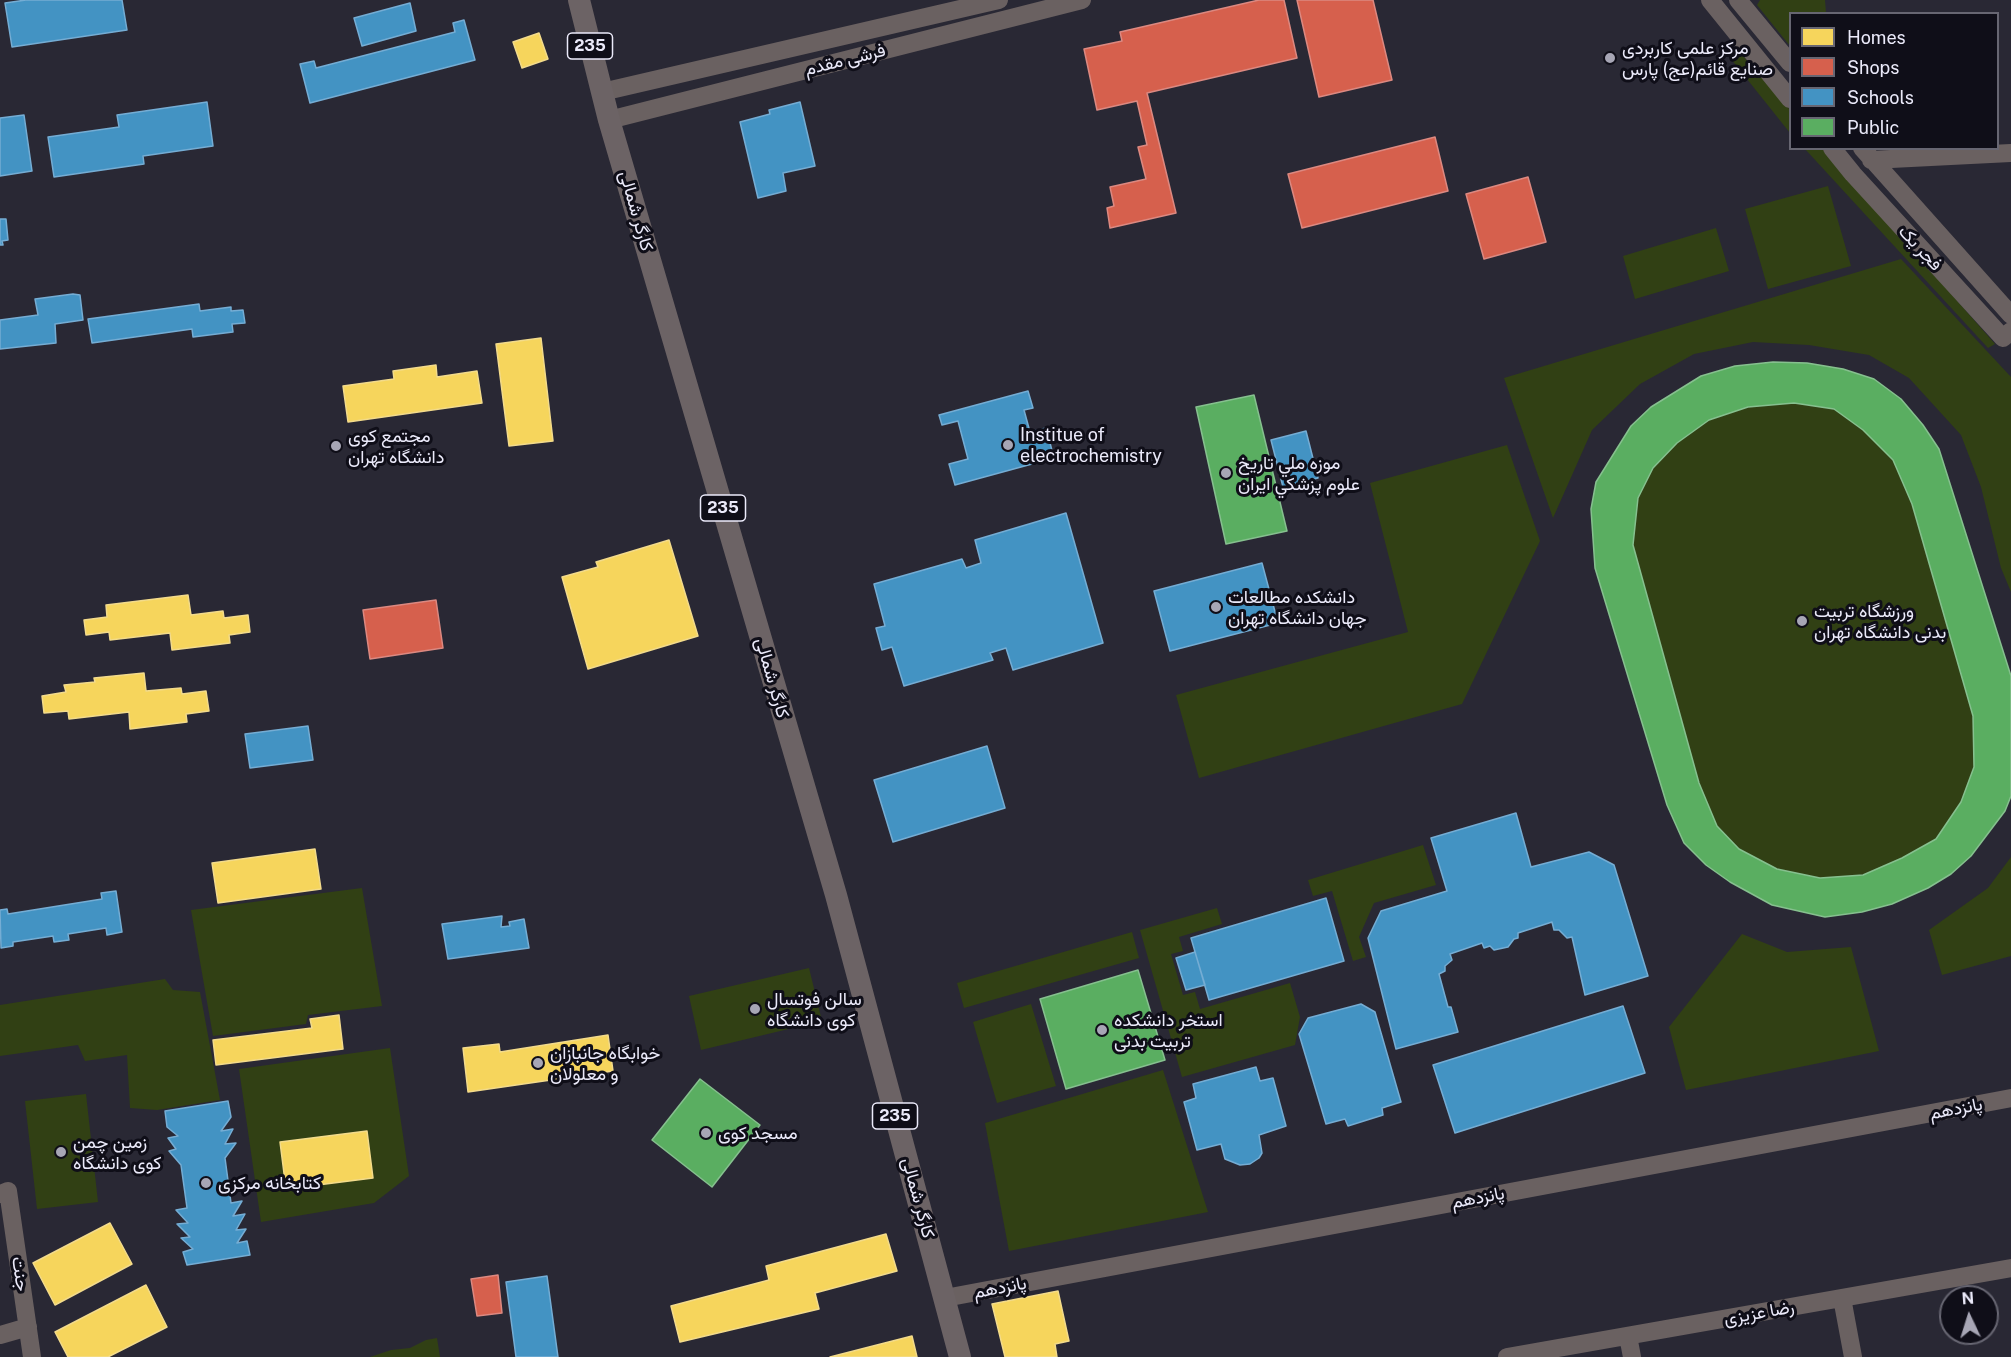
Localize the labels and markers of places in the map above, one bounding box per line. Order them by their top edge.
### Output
place label: مرکز علمی کاربردی صنایع قائم(عج) پارس [1622,37,1773,80]
marker: مرکز علمی کاربردی صنایع قائم(عج) پارس [1603,51,1617,65]
place label: Institue of electrochemistry [1020,424,1162,466]
place label: مجتمع کوی دانشگاه تهران [348,425,444,468]
marker: Institue of electrochemistry [1001,438,1015,452]
marker: مجتمع کوی دانشگاه تهران [329,439,343,453]
place label: موزه ملي تاريخ علوم پزشكي ايران [1238,452,1360,494]
marker: موزه ملي تاريخ علوم پزشكي ايران [1219,466,1233,480]
place label: دانشکده مطالعات جهان دانشگاه تهران [1228,586,1367,628]
marker: دانشکده مطالعات جهان دانشگاه تهران [1209,600,1223,614]
place label: ورزشگاه تربیت بدنی دانشگاه تهران [1814,600,1946,642]
marker: ورزشگاه تربیت بدنی دانشگاه تهران [1795,614,1809,628]
place label: سالن فوتسال کوی دانشگاه [767,988,862,1030]
marker: سالن فوتسال کوی دانشگاه [748,1002,762,1016]
place label: استخر دانشکده تربیت بدنی [1114,1009,1223,1052]
marker: استخر دانشکده تربیت بدنی [1095,1023,1109,1037]
place label: خوابگاه جانبازان و معلولان [550,1042,660,1084]
marker: خوابگاه جانبازان و معلولان [531,1056,545,1070]
place label: مسجد کوی [718,1122,798,1144]
marker: مسجد کوی [699,1126,713,1140]
place label: زمین چمن کوی دانشگاه [73,1131,161,1174]
marker: زمین چمن کوی دانشگاه [54,1145,68,1159]
place label: کتابخانه مرکزی [218,1172,321,1194]
marker: کتابخانه مرکزی [199,1176,213,1190]

